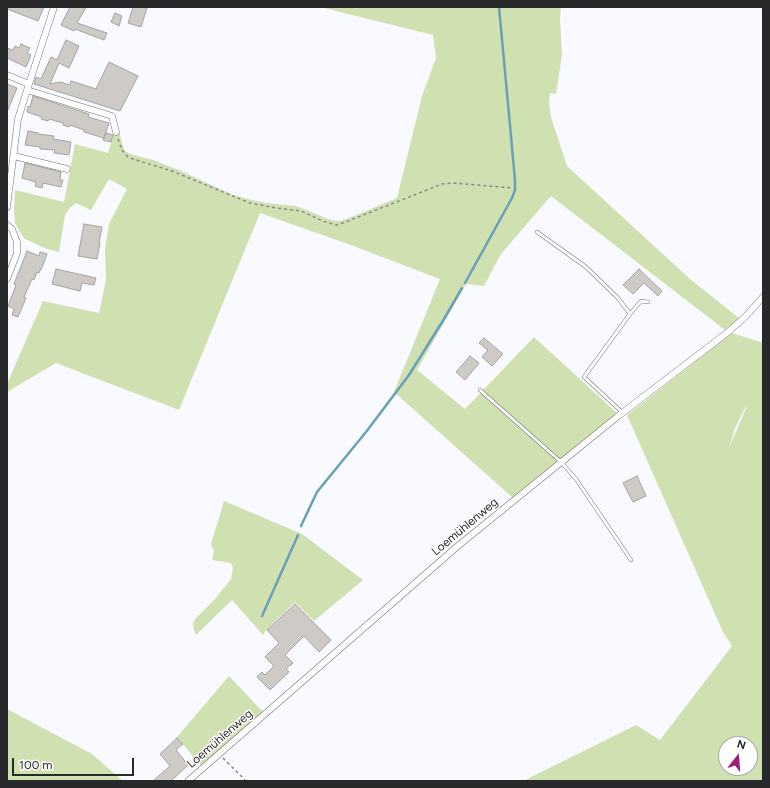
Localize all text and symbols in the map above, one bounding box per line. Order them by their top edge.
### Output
street label: Loemühlenweg [429,495,501,559]
street label: Loemühlenweg [184,707,256,771]
north arrow [718,736,758,776]
text: N [735,738,747,752]
scale bar [14,750,136,776]
text: 100 m [19,758,53,772]

